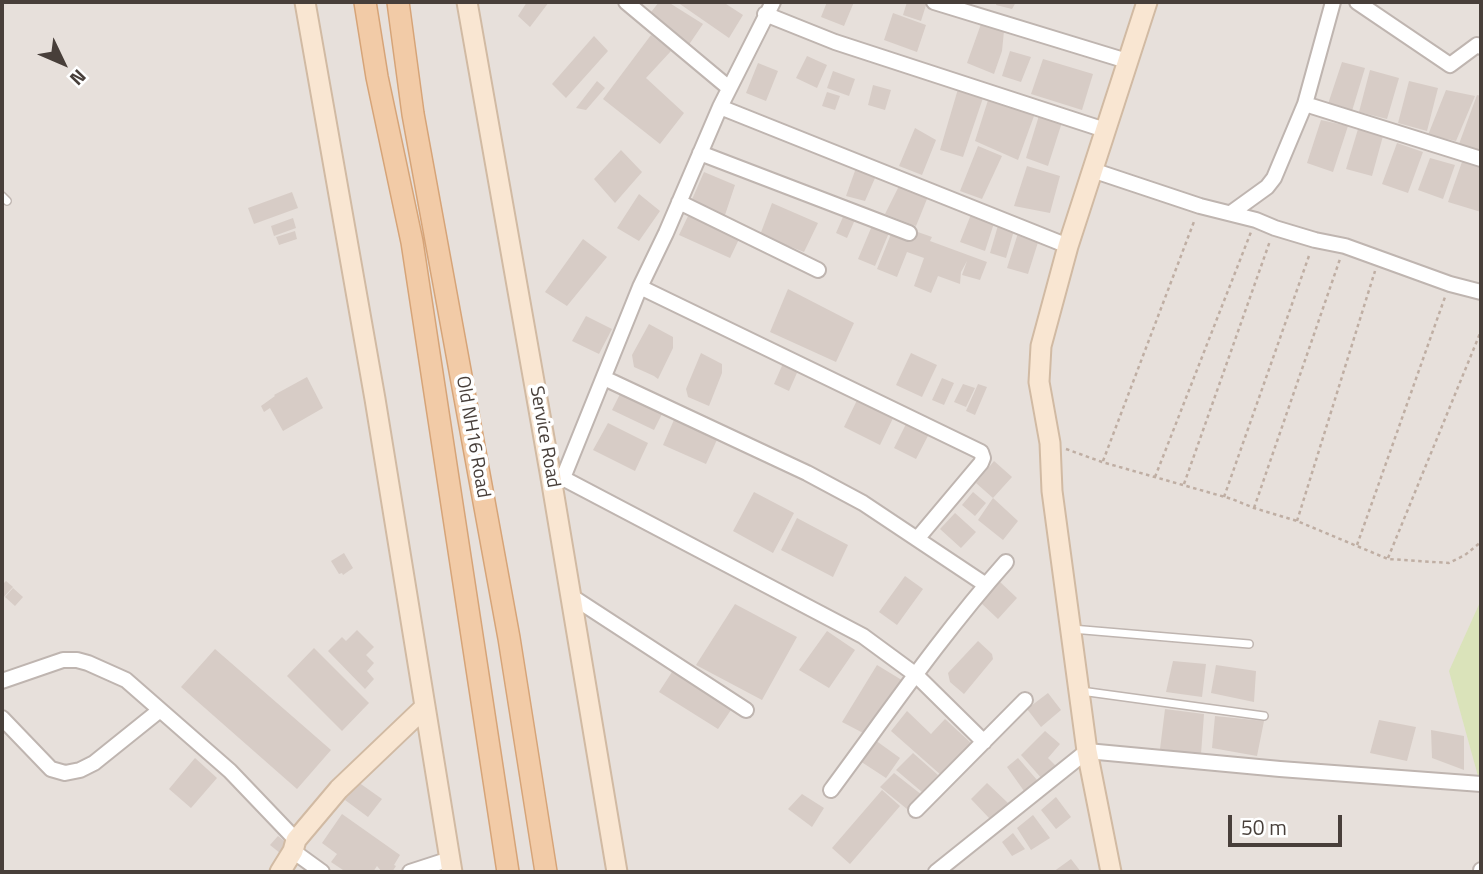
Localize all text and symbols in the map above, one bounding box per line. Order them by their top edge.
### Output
north arrow [28,28,98,98]
text: N [63,63,93,93]
street label: Old NH16 Road [450,374,494,500]
street label: Service Road [524,384,564,490]
scale bar [1231,800,1345,844]
text: 50 m [1241,811,1287,843]

